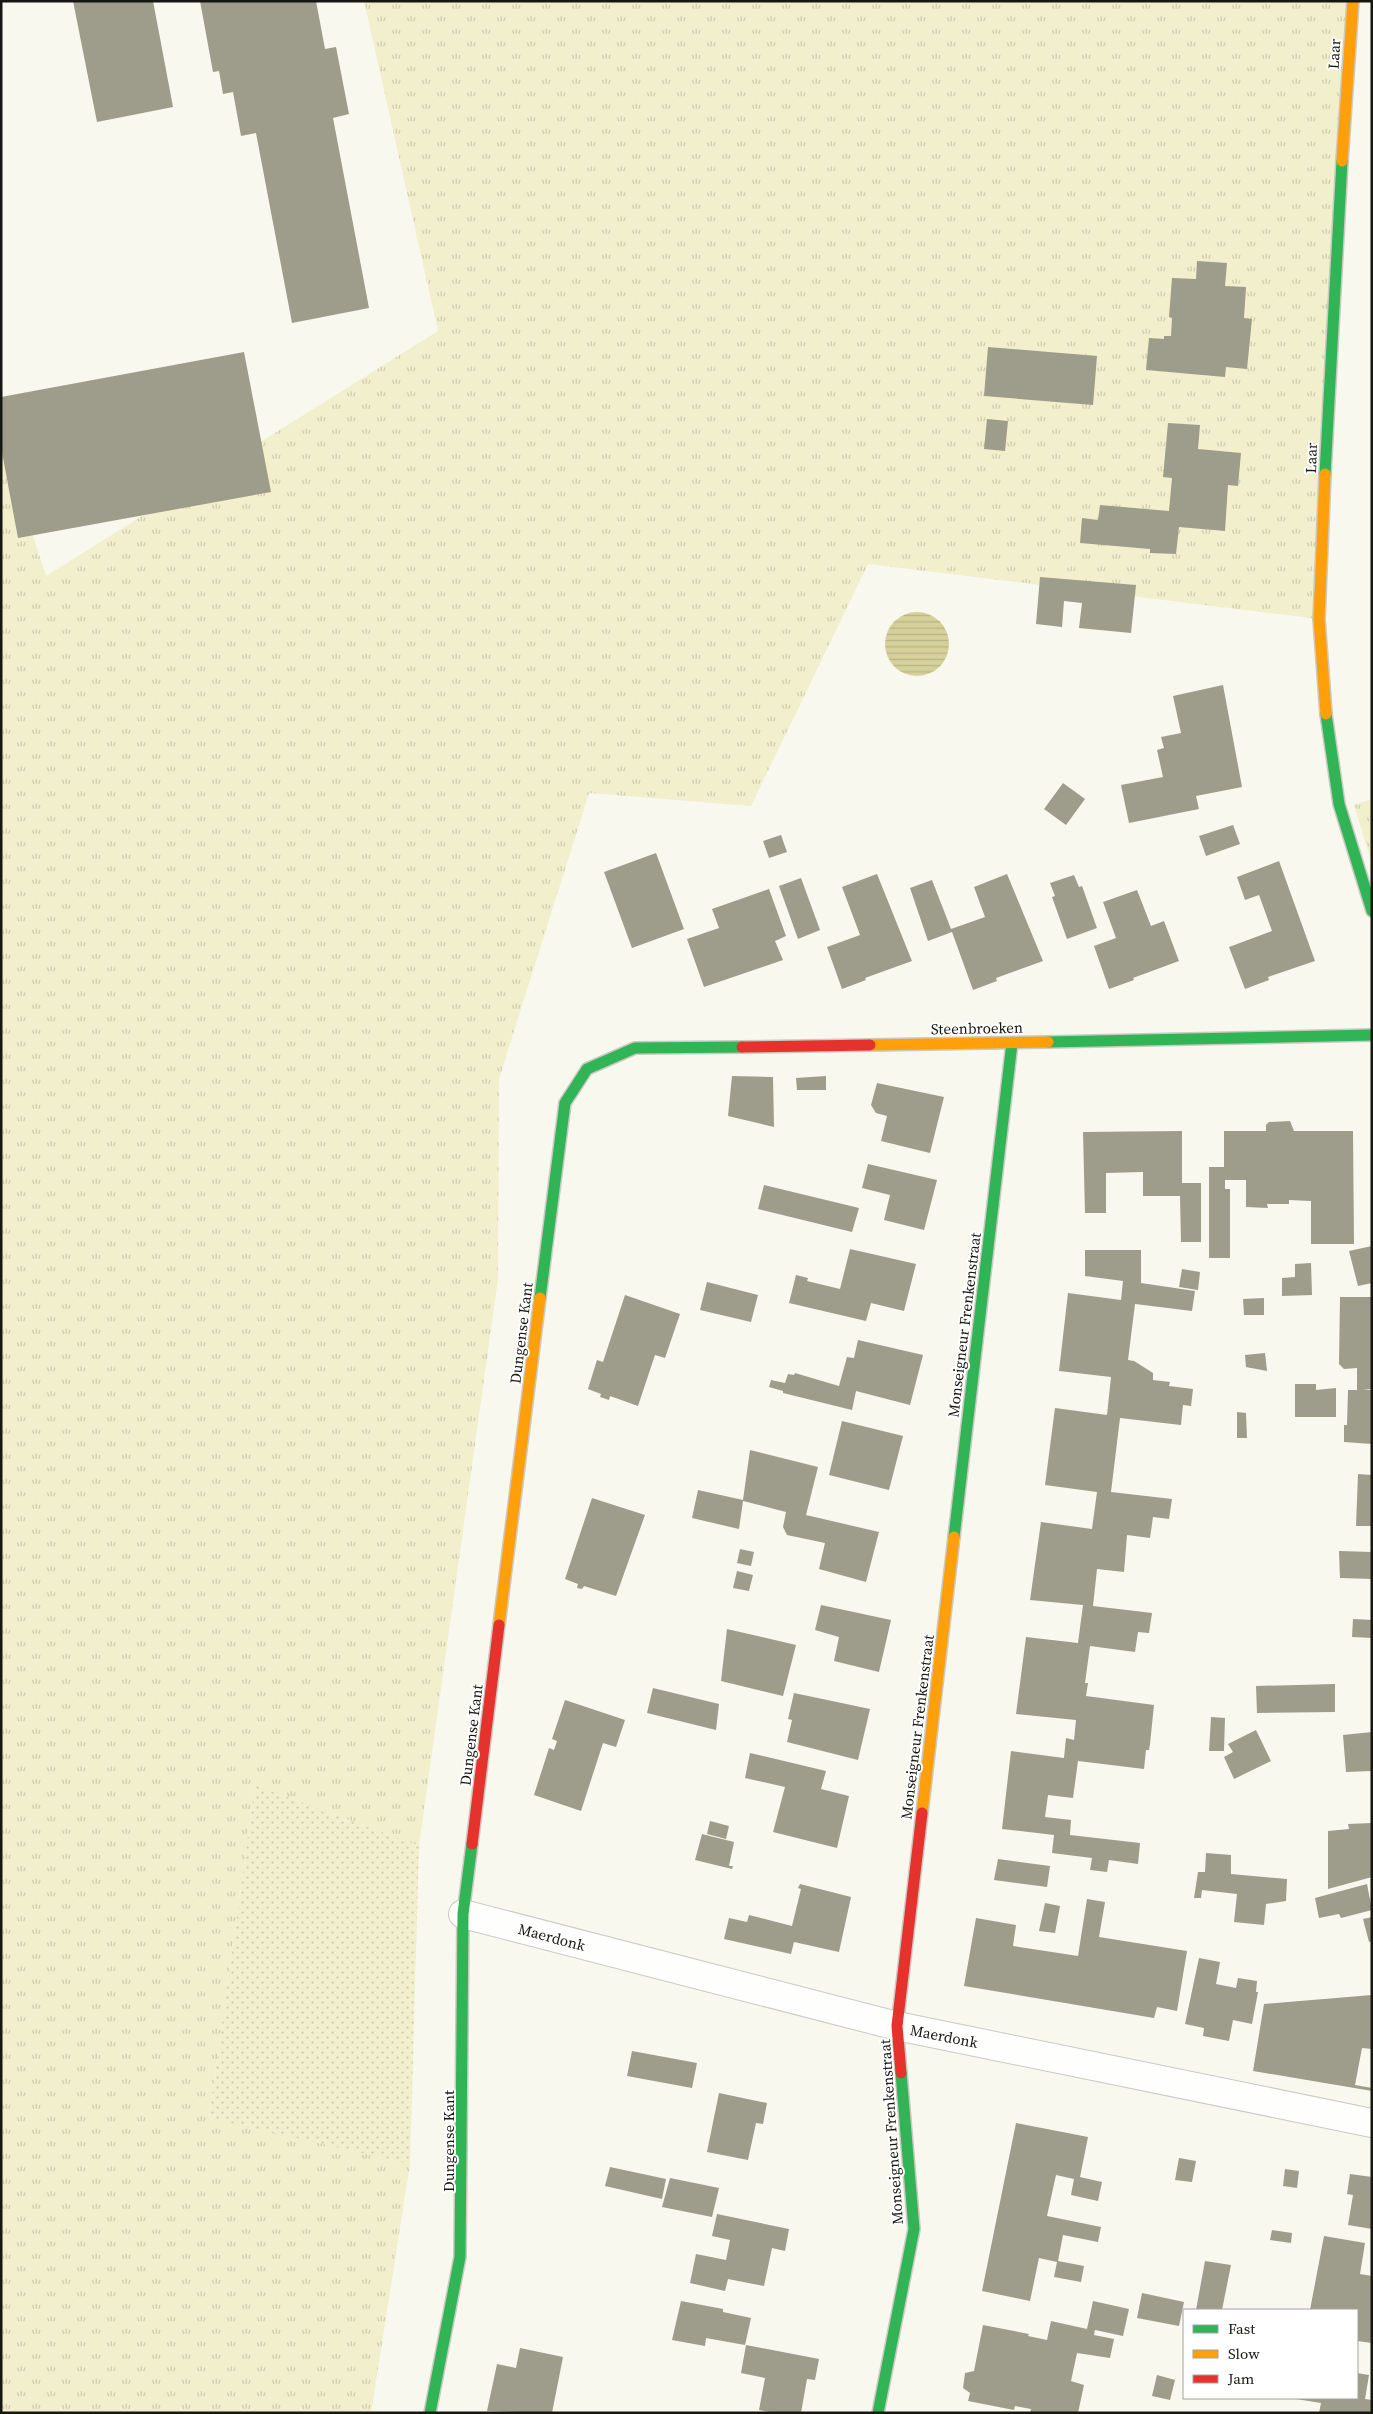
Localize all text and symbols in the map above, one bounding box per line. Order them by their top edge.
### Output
street label: Laar [1322,37,1346,70]
street label: Laar [1300,442,1322,474]
street label: Steenbroeken [931,1017,1023,1039]
street label: Monseigneur Frenkenstraat [942,1231,986,1419]
street label: Dungense Kant [504,1281,538,1385]
street label: Monseigneur Frenkenstraat [895,1633,939,1821]
street label: Dungense Kant [454,1683,488,1787]
street label: Maerdonk [516,1918,589,1956]
street label: Maerdonk [908,2019,981,2053]
street label: Monseigneur Frenkenstraat [874,2038,908,2225]
street label: Dungense Kant [438,2090,459,2192]
legend [1183,2309,1358,2399]
text: Fast [1228,2318,1255,2339]
text: Slow [1228,2343,1260,2364]
text: Jam [1227,2368,1255,2389]

